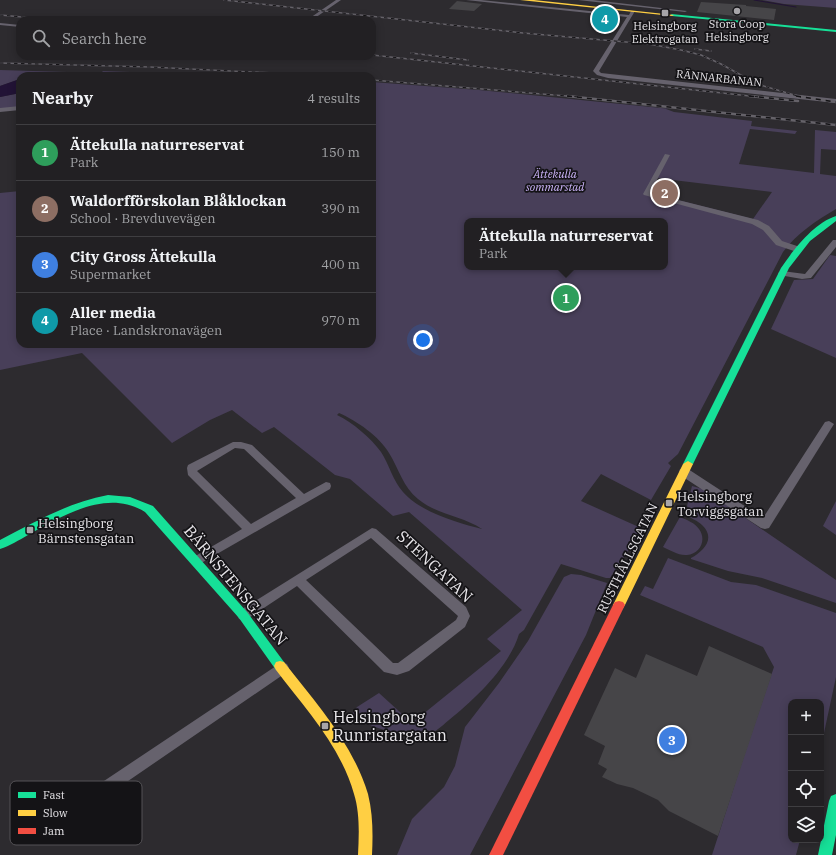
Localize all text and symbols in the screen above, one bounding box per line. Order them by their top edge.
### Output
pin: 4 [592,4,618,34]
marker: Stora Coop Helsingborg [732,6,742,16]
marker: Helsingborg Elektrogatan [660,8,670,18]
search box [16,16,376,60]
place label: Stora Coop Helsingborg [705,17,769,44]
place label: Helsingborg Elektrogatan [632,19,698,46]
icon: search [30,27,52,49]
text: Search here [62,29,147,48]
street label: RÄNNARBANAN [675,67,763,90]
text: Nearby [32,87,93,109]
text: 4 results [307,90,360,107]
text: Ättekulla naturreservat [70,135,244,154]
text: 1 [41,144,49,161]
text: 150 m [321,144,360,161]
text: Park [70,154,98,171]
park label: Ättekulla sommarstad [526,167,585,194]
pin: 2 [652,178,678,208]
text: Waldorfförskolan Blåklockan [70,191,286,210]
text: 2 [41,200,49,217]
text: 390 m [321,200,360,217]
text: School · Brevduvevägen [70,210,215,227]
popup [464,218,668,270]
text: Ättekulla naturreservat [479,226,653,245]
text: Park [479,245,507,262]
text: City Gross Ättekulla [70,247,216,266]
text: 3 [41,256,49,273]
text: 400 m [321,256,360,273]
text: Supermarket [70,266,151,283]
pin: 1 [553,283,579,313]
text: Aller media [70,303,156,322]
text: 4 [41,312,49,329]
text: 970 m [321,312,360,329]
text: Place · Landskronavägen [70,322,222,339]
your location [413,330,433,350]
place label: Helsingborg Torviggsgatan [677,488,764,520]
marker: Helsingborg Torviggsgatan [664,498,674,508]
street label: RUSTHÅLLSGATAN [593,500,662,616]
place label: Helsingborg Bärnstensgatan [38,515,134,547]
street label: BÄRNSTENSGATAN [180,521,292,649]
marker: Helsingborg Bärnstensgatan [25,525,35,535]
street label: STENGATAN [393,526,477,606]
map controls [788,699,824,843]
button: + [788,699,824,735]
place label: Helsingborg Runristargatan [333,707,447,745]
marker: Helsingborg Runristargatan [320,721,330,731]
pin: 3 [659,725,685,755]
button: − [788,735,824,771]
button: locate [788,771,824,807]
legend [10,781,142,845]
text: Fast [43,788,65,802]
text: Slow [43,806,68,820]
button: layers [788,807,824,843]
text: Jam [43,824,65,838]

